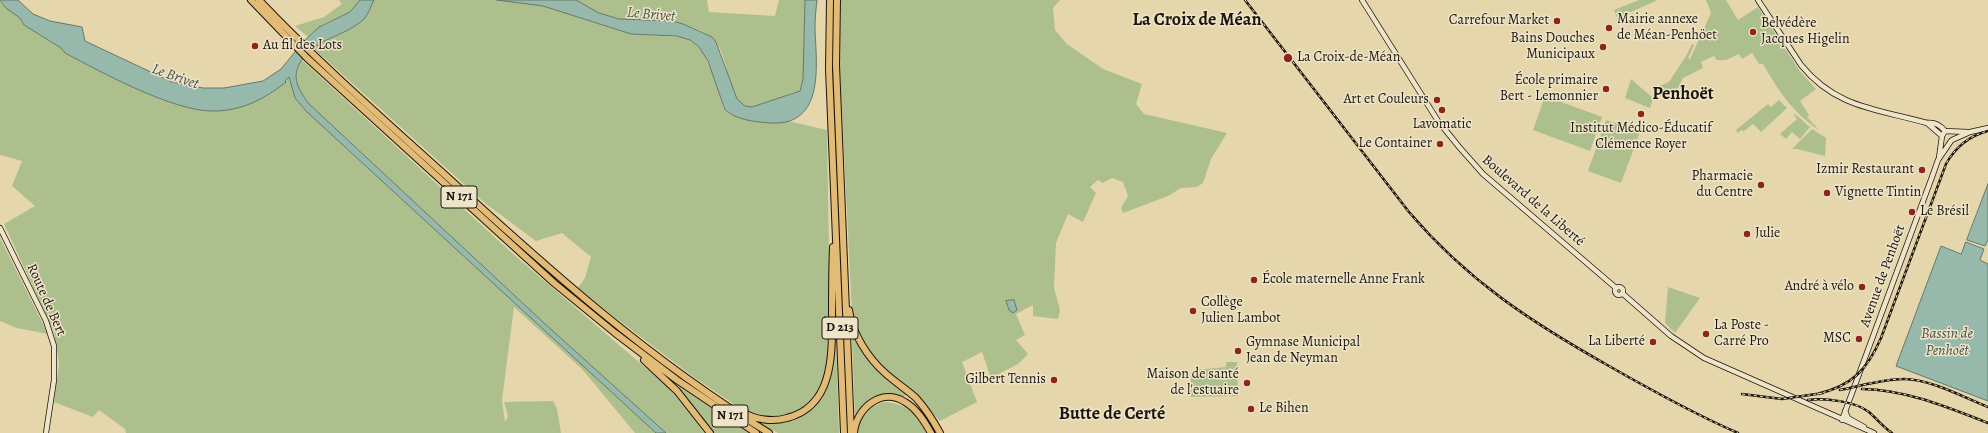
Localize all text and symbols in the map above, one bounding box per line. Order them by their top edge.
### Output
water label: Le Brivet [626,4,676,26]
district label: La Croix de Méan [1132,10,1262,32]
place label: Mairie annexe de Méan-Penhöet [1617,12,1717,44]
place label: Carrefour Market [1449,13,1549,29]
marker: Carrefour Market [1552,16,1562,26]
place label: Belvédère Jacques Higelin [1761,16,1850,48]
marker: Mairie annexe de Méan-Penhöet [1604,23,1614,33]
marker: Belvédère Jacques Higelin [1748,27,1758,37]
place label: Bains Douches Municipaux [1510,31,1595,64]
place label: Au fil des Lots [263,38,342,54]
marker: Au fil des Lots [250,41,260,51]
marker: Bains Douches Municipaux [1598,42,1608,52]
place label: La Croix-de-Méan [1297,50,1400,66]
marker: La Croix-de-Méan [1282,52,1294,64]
water label: Le Brivet [149,60,201,94]
place label: École primaire Bert - Lemonnier [1500,73,1598,106]
marker: École primaire Bert - Lemonnier [1601,84,1611,94]
district label: Penhoët [1652,84,1714,106]
place label: Art et Couleurs [1343,92,1429,108]
marker: Art et Couleurs [1432,95,1442,105]
marker: Lavomatic [1437,105,1447,115]
marker: Institut Médico-Éducatif Clémence Royer [1636,109,1646,119]
place label: Lavomatic [1412,117,1472,133]
place label: Institut Médico-Éducatif Clémence Royer [1570,121,1712,154]
place label: Le Container [1358,136,1432,152]
marker: Le Container [1435,139,1445,149]
street label: Boulevard de la Liberté [1478,152,1588,250]
place label: Izmir Restaurant [1816,162,1914,178]
marker: Izmir Restaurant [1917,165,1927,175]
place label: Pharmacie du Centre [1692,169,1753,202]
marker: Pharmacie du Centre [1756,180,1766,190]
place label: Vignette Tintin [1835,185,1921,201]
road number: N 171 [441,186,477,208]
marker: Vignette Tintin [1822,188,1832,198]
place label: Le Brésil [1920,204,1969,220]
marker: Le Brésil [1907,207,1917,217]
street label: Avenue de Penhoët [1857,223,1909,329]
place label: Julie [1755,226,1780,242]
marker: Julie [1742,229,1752,239]
street label: Route de Bert [23,261,69,339]
place label: École maternelle Anne Frank [1262,272,1425,288]
marker: École maternelle Anne Frank [1249,275,1259,285]
place label: André à vélo [1785,279,1854,295]
marker: André à vélo [1857,282,1867,292]
place label: Collège Julien Lambot [1201,295,1281,328]
marker: Collège Julien Lambot [1188,306,1198,316]
road number: D 213 [822,317,858,339]
place label: La Poste - Carré Pro [1714,318,1769,350]
water label: Bassin de Penhoët [1921,325,1973,360]
marker: La Poste - Carré Pro [1701,329,1711,339]
place label: MSC [1823,331,1851,347]
place label: La Liberté [1588,334,1645,350]
marker: MSC [1854,334,1864,344]
place label: Gymnase Municipal Jean de Neyman [1246,335,1360,368]
marker: La Liberté [1648,337,1658,347]
marker: Gymnase Municipal Jean de Neyman [1233,346,1243,356]
place label: Maison de santé de l'estuaire [1146,367,1239,400]
place label: Gilbert Tennis [965,372,1046,388]
marker: Gilbert Tennis [1049,375,1059,385]
marker: Maison de santé de l'estuaire [1242,378,1252,388]
place label: Le Bihen [1259,401,1309,417]
district label: Butte de Certé [1059,404,1165,426]
marker: Le Bihen [1246,404,1256,414]
road number: N 171 [712,405,748,427]

